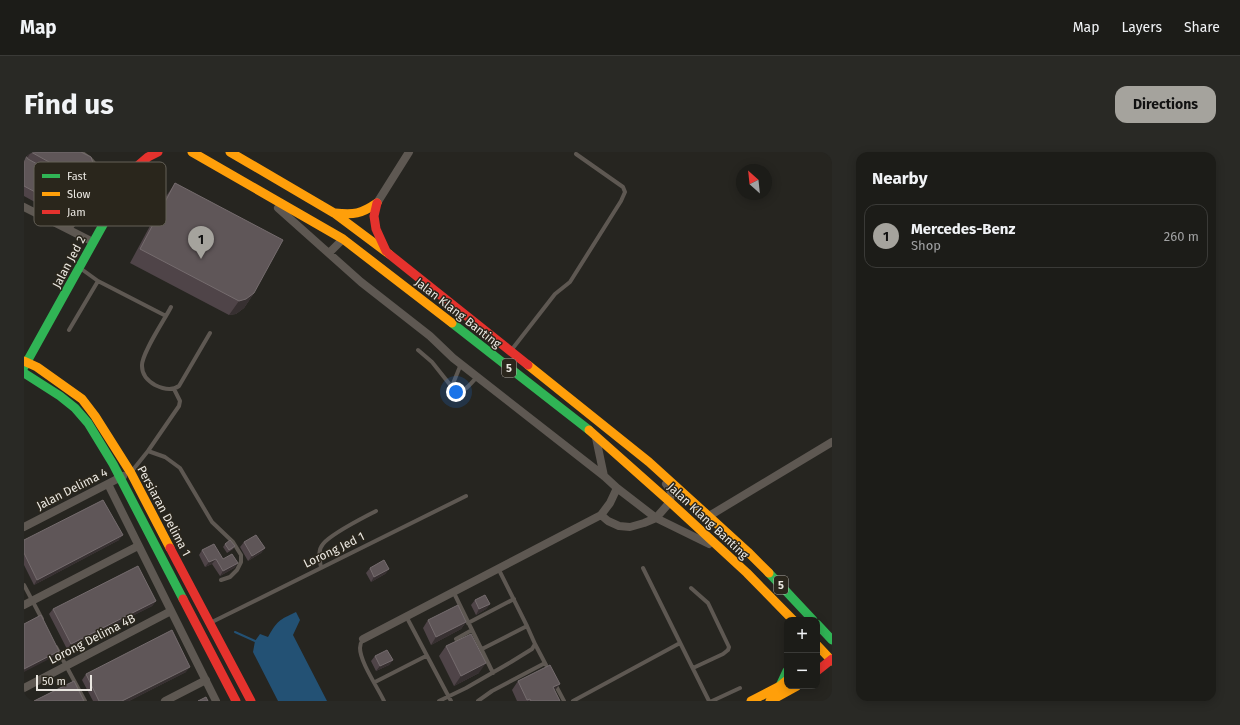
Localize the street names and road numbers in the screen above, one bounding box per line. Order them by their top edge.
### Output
street label: Jalan Jed 2 [49,234,89,290]
street label: Jalan Klang Banting [412,275,505,351]
road number: 5 [502,359,516,377]
street label: Persiaran Delima 1 [134,463,194,559]
street label: Jalan Delima 4 [34,465,110,513]
street label: Jalan Klang Banting [665,480,752,563]
street label: Lorong Jed 1 [301,529,367,571]
road number: 5 [774,576,788,594]
street label: Lorong Delima 4B [46,611,138,667]

